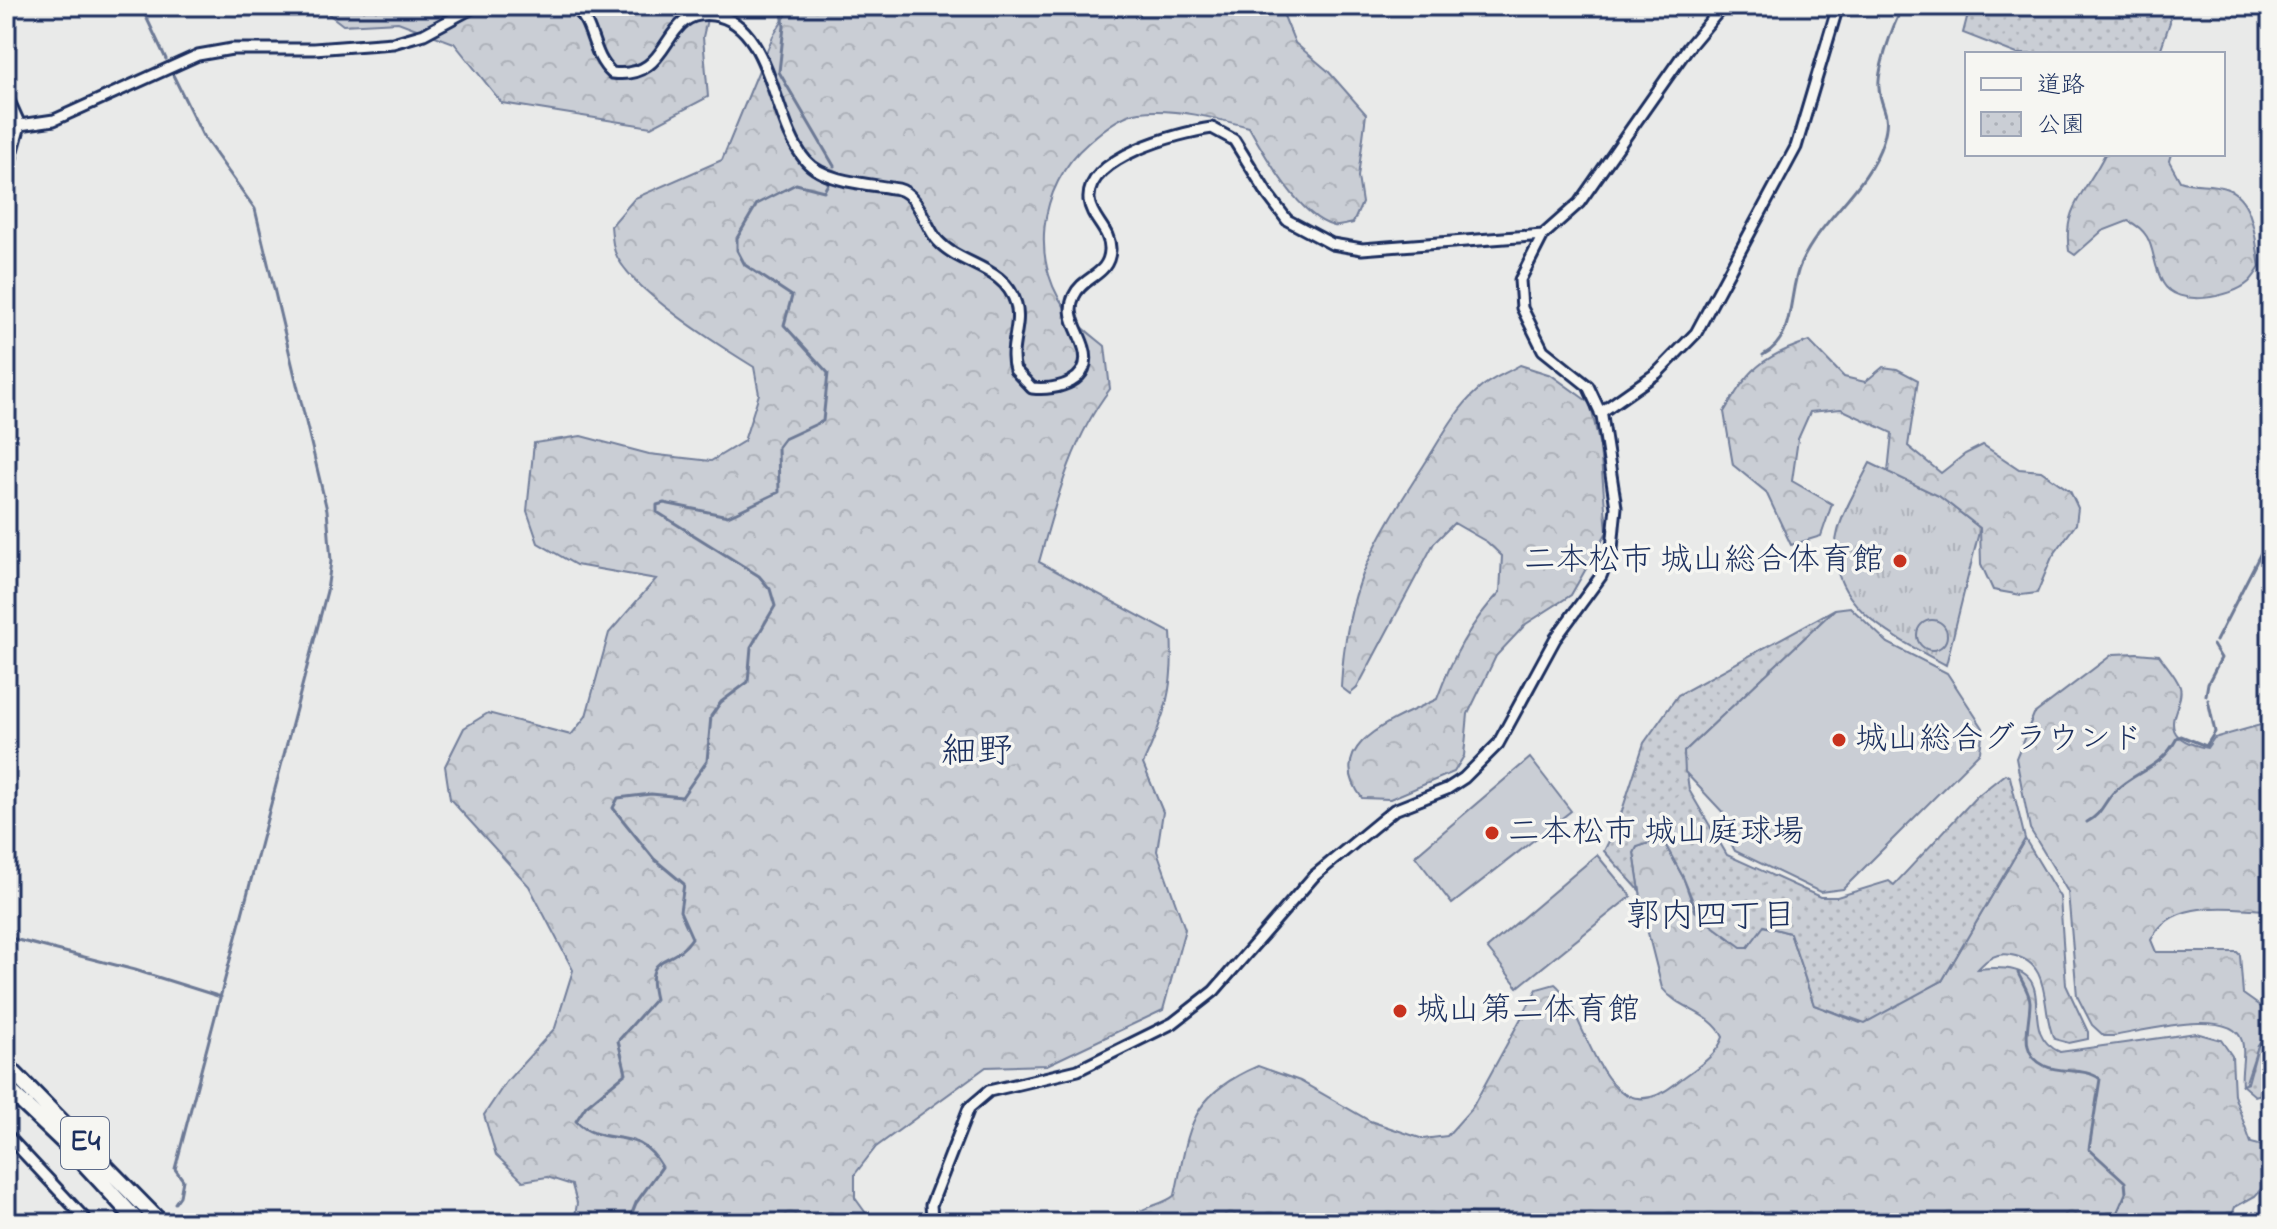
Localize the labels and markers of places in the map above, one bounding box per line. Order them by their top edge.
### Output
place label: 二本松市 城山総合体育館 [1524,538,1884,585]
marker: 二本松市 城山総合体育館 [1891,552,1909,570]
place label: 城山総合グラウンド [1855,717,2143,764]
marker: 城山総合グラウンド [1830,731,1848,749]
place label: 二本松市 城山庭球場 [1508,810,1804,857]
marker: 二本松市 城山庭球場 [1483,824,1501,842]
place label: 城山第二体育館 [1416,988,1640,1035]
marker: 城山第二体育館 [1391,1002,1409,1020]

